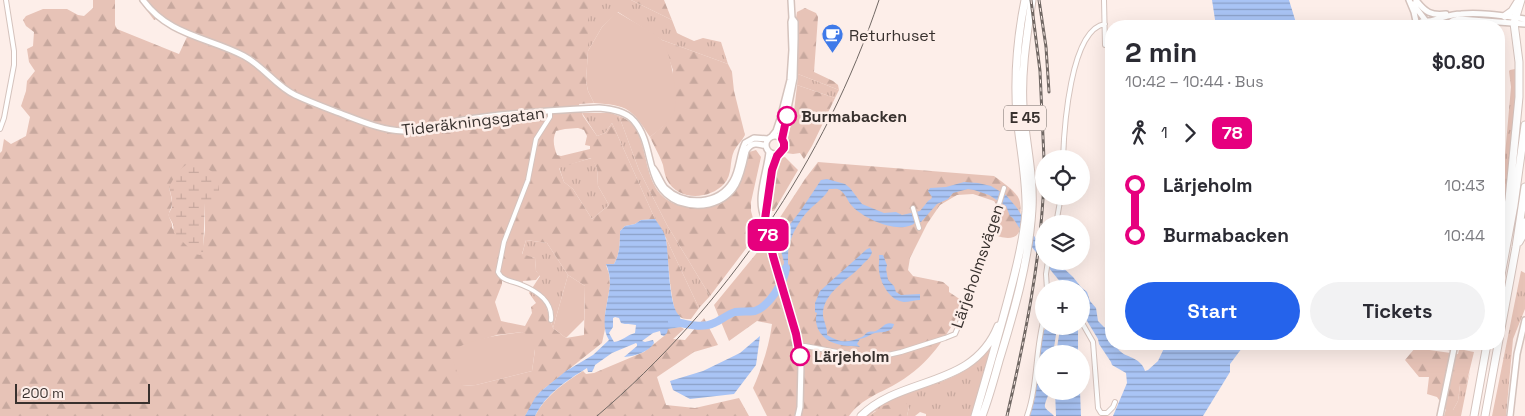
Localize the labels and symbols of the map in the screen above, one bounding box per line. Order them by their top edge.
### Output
cafe icon: Returhuset [821,23,845,54]
place label: Returhuset [849,25,936,46]
street label: Tideräkningsgatan [400,102,546,141]
marker: Burmabacken [777,106,797,126]
place label: Burmabacken [801,106,907,127]
road number: E 45 [1004,106,1046,130]
street label: Lärjeholmsvägen [946,201,1009,331]
line badge: 78 [746,219,790,251]
marker: Lärjeholm [790,346,810,366]
place label: Lärjeholm [814,346,889,367]
scale bar [15,381,150,404]

